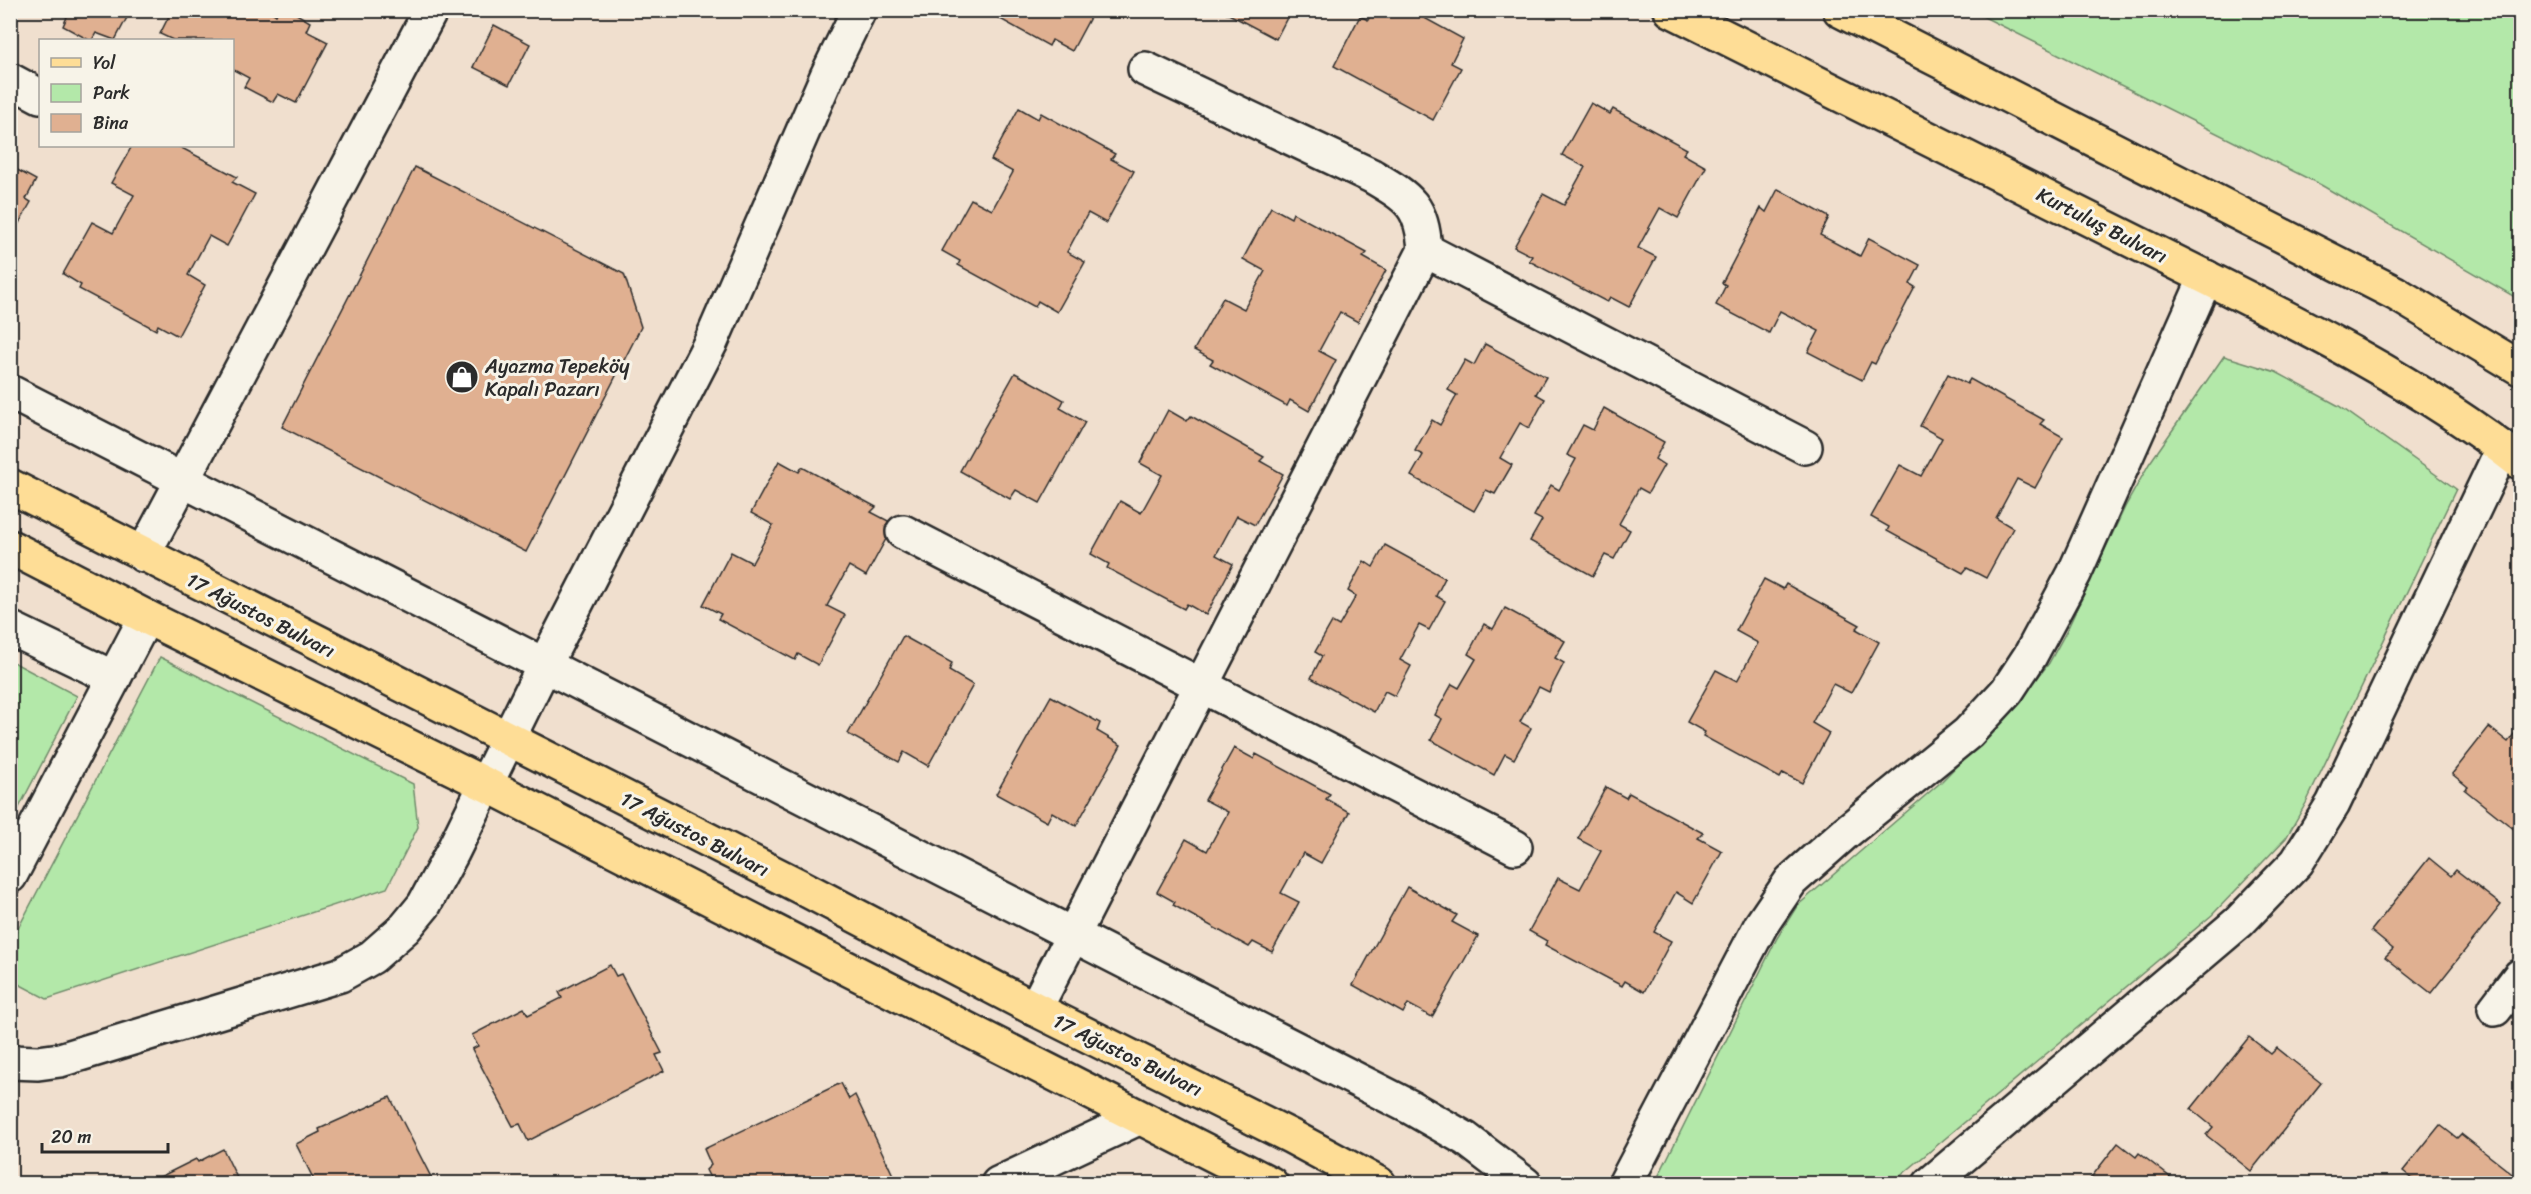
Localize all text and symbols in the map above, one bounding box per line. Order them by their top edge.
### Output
legend [39,39,234,147]
text: Yol [93,47,116,79]
text: Park [93,77,130,109]
text: Bina [93,107,129,139]
street label: Kurtuluş Bulvarı [2030,177,2174,274]
place label: Ayazma Tepeköy Kapalı Pazarı [484,349,630,407]
shop icon: Ayazma Tepeköy Kapalı Pazarı [444,359,480,395]
street label: 17 Ağustos Bulvarı [180,563,341,668]
street label: 17 Ağustos Bulvarı [614,782,775,887]
street label: 17 Ağustos Bulvarı [1047,1004,1209,1107]
scale bar [42,1116,168,1154]
text: 20 m [51,1121,91,1153]

